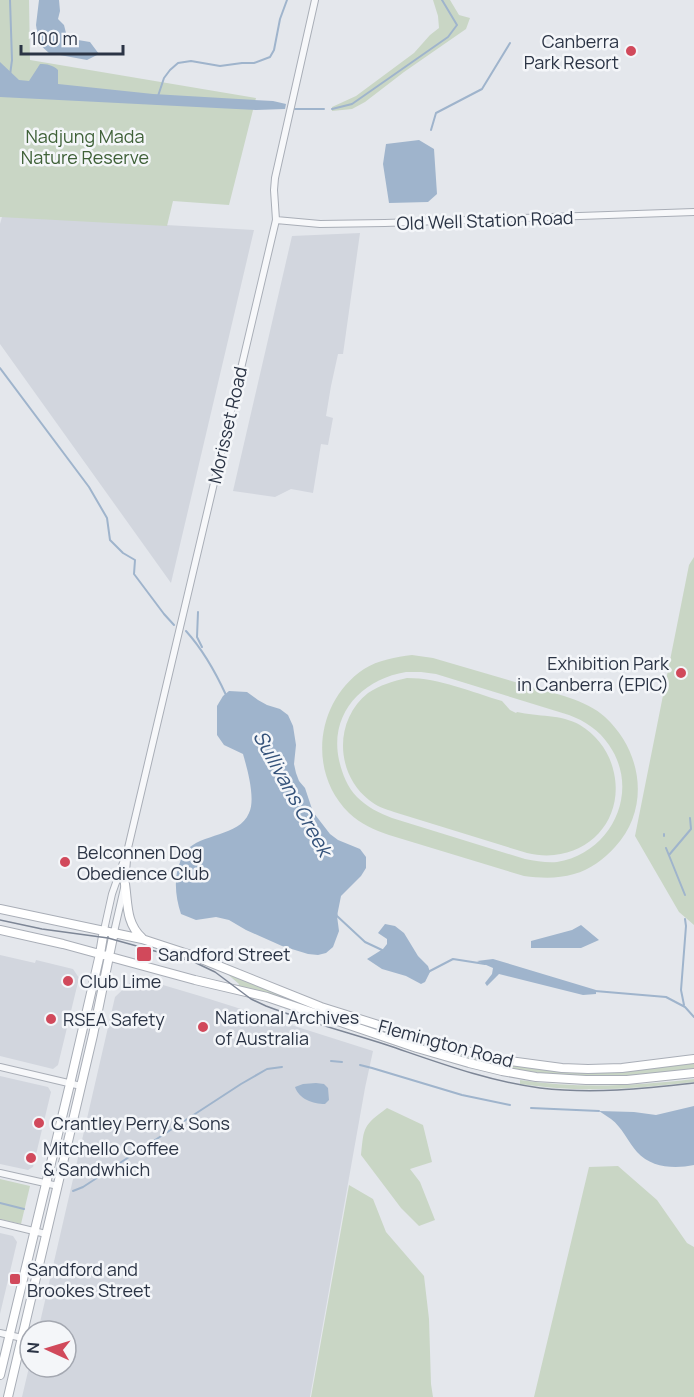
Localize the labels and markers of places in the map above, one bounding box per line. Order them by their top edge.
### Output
place label: Canberra Park Resort [524,29,619,74]
marker: Canberra Park Resort [624,44,638,58]
place label: Exhibition Park in Canberra (EPIC) [517,651,670,696]
marker: Exhibition Park in Canberra (EPIC) [674,666,688,680]
place label: Belconnen Dog Obedience Club [77,840,209,885]
marker: Belconnen Dog Obedience Club [58,855,72,869]
place label: Sandford Street [158,942,291,966]
marker: Sandford Street [135,945,153,963]
place label: Club Lime [80,969,161,993]
marker: Club Lime [61,974,75,988]
place label: National Archives of Australia [215,1005,359,1050]
place label: RSEA Safety [63,1007,165,1031]
marker: RSEA Safety [44,1012,58,1026]
marker: National Archives of Australia [196,1020,210,1034]
place label: Crantley Perry & Sons [51,1111,230,1135]
marker: Crantley Perry & Sons [32,1116,46,1130]
place label: Mitchello Coffee & Sandwhich [43,1136,179,1181]
marker: Mitchello Coffee & Sandwhich [24,1151,38,1165]
place label: Sandford and Brookes Street [27,1257,151,1302]
marker: Sandford and Brookes Street [8,1272,22,1286]

